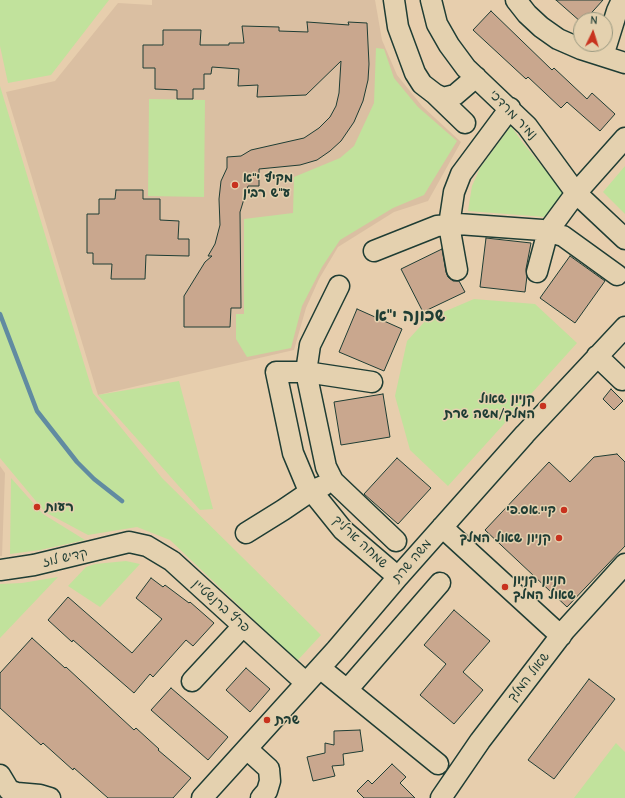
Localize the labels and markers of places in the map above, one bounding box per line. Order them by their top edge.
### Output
place label: מקיף י"א ע"ש רבין [243,170,293,201]
marker: מקיף י"א ע"ש רבין [230,180,240,190]
place label: קניון שאול המלך/משה שרת [444,391,535,422]
marker: קניון שאול המלך/משה שרת [538,401,548,411]
place label: רעות [45,499,74,515]
marker: רעות [32,502,42,512]
place label: קיי.אס.פי [506,502,556,518]
marker: קיי.אס.פי [559,505,569,515]
place label: קניון שאול המלך [459,530,551,546]
marker: קניון שאול המלך [554,533,564,543]
place label: חניון קניון שאול המלך [513,572,576,603]
marker: חניון קניון שאול המלך [500,582,510,592]
place label: שרת [275,712,300,728]
marker: שרת [262,715,272,725]

